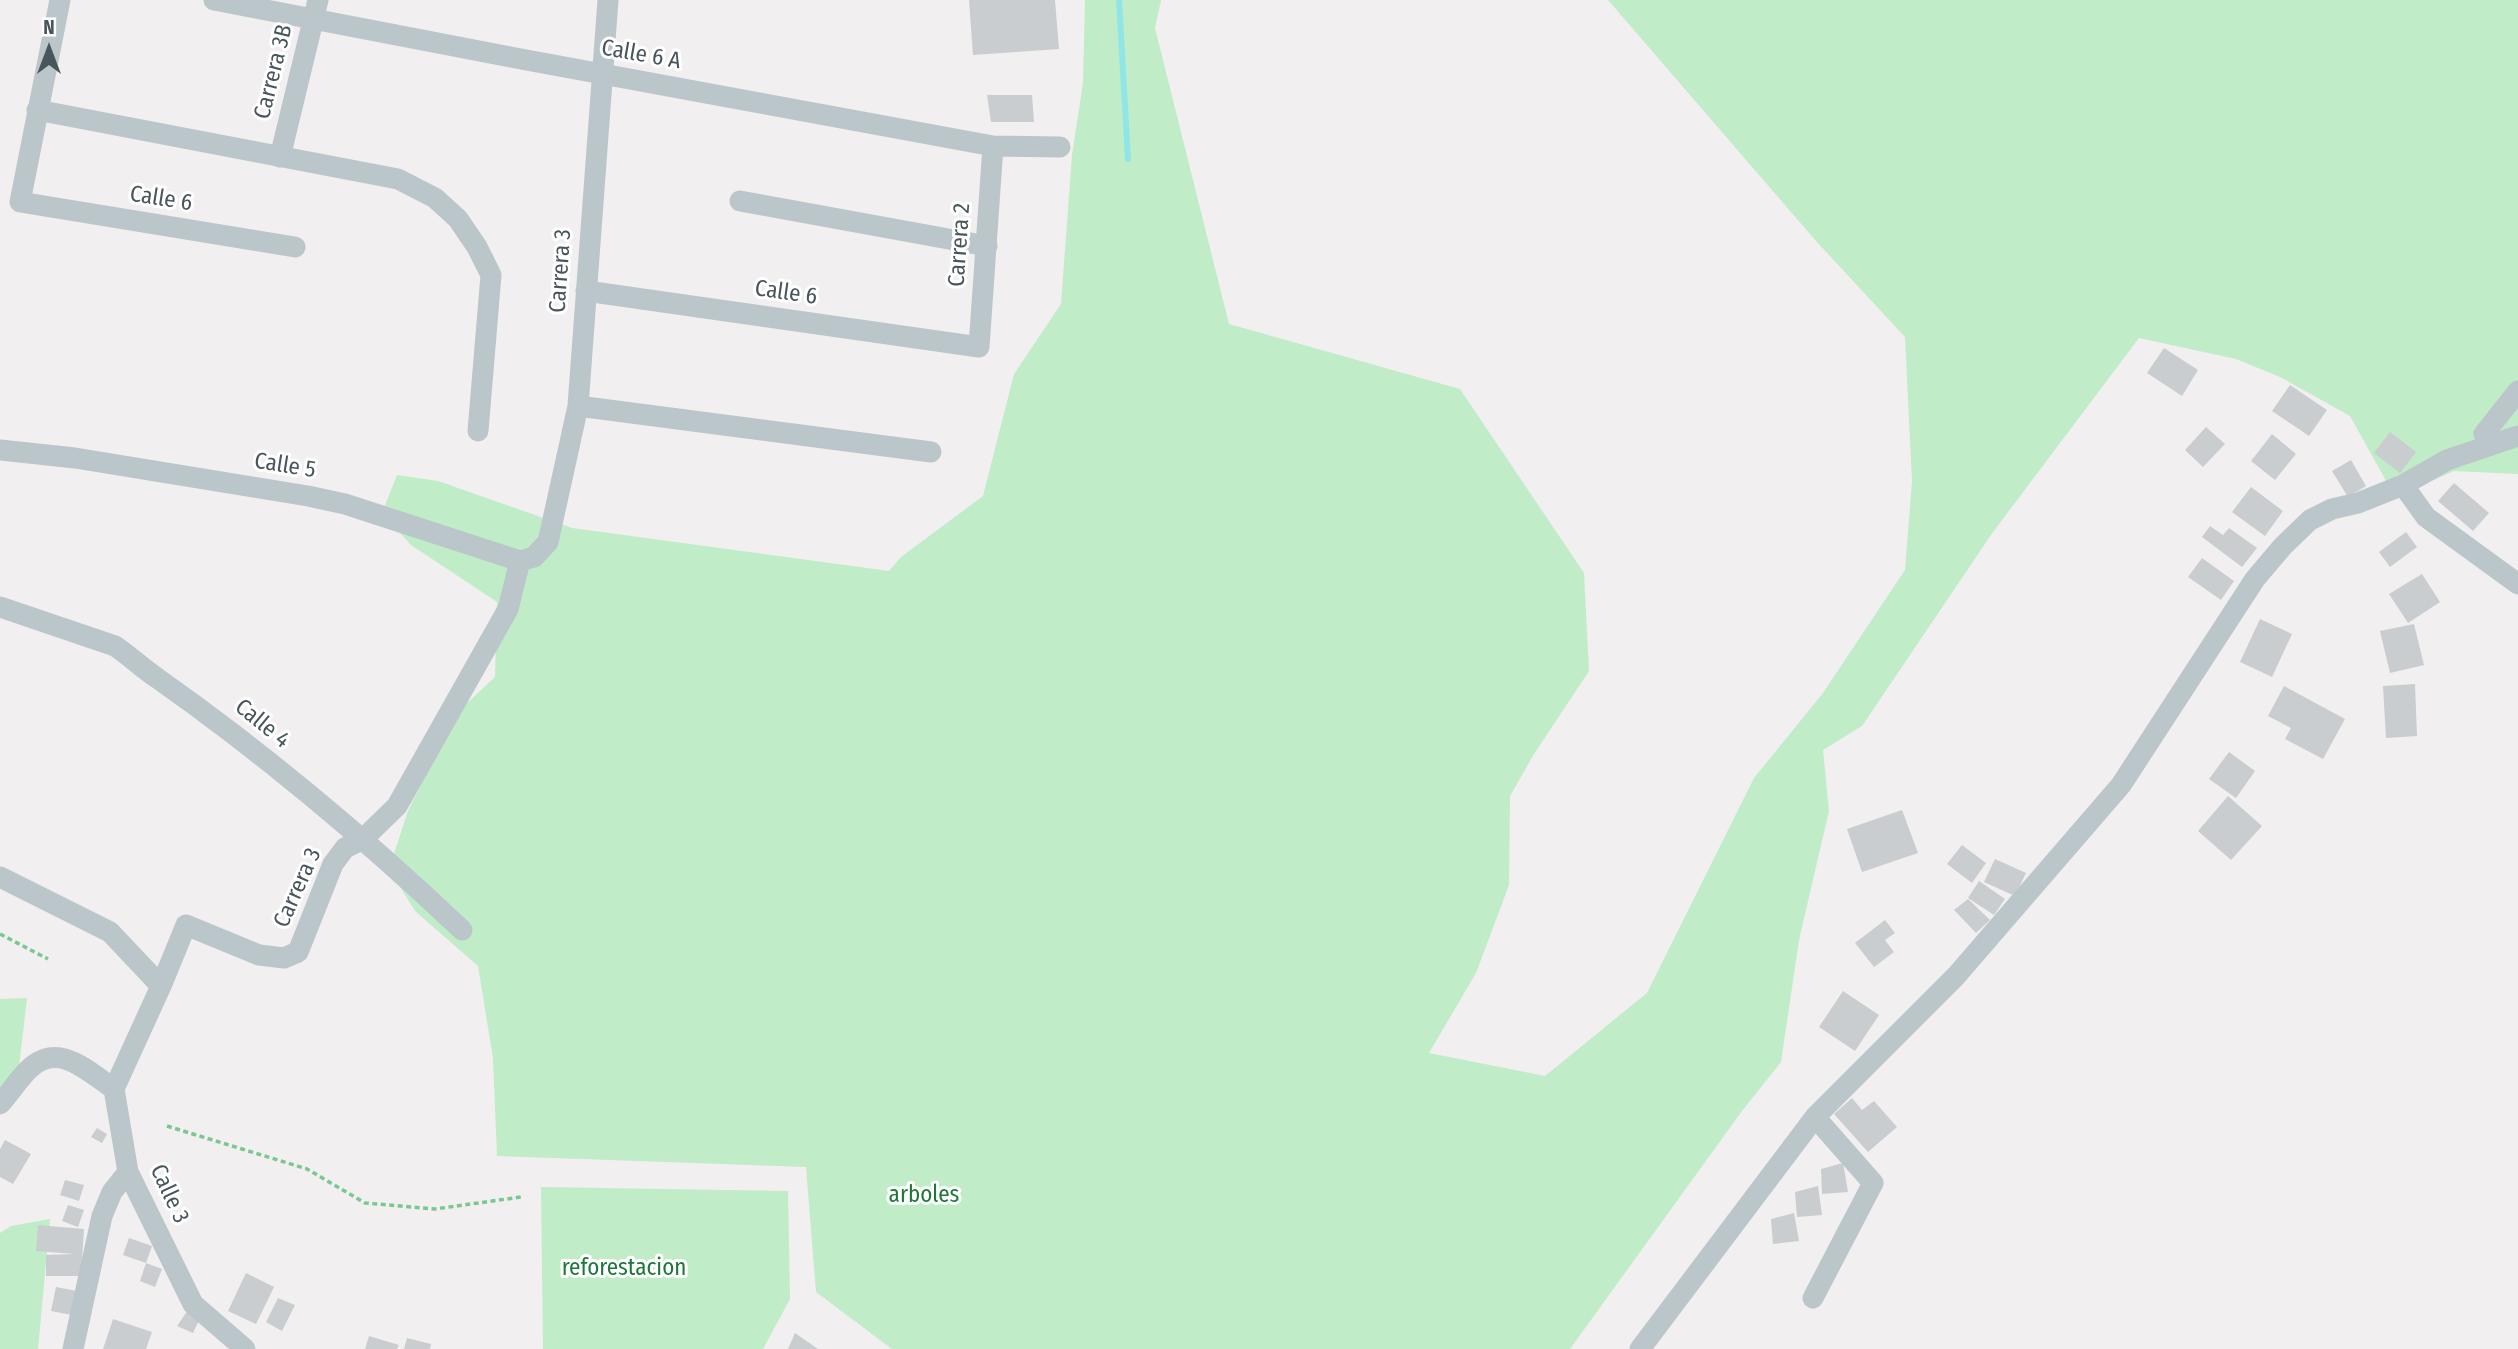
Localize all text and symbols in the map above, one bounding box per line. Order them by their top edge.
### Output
north arrow [14,14,84,84]
text: N [43,16,55,39]
street label: Carrera 3B [249,22,299,122]
street label: Calle 6 A [599,34,683,76]
street label: Calle 6 [128,180,194,218]
street label: Carrera 2 [943,202,977,288]
street label: Carrera 3 [544,228,578,314]
street label: Calle 6 [753,275,819,311]
street label: Calle 5 [252,448,318,484]
street label: Calle 4 [229,694,295,754]
street label: Carrera 3 [268,844,328,932]
street label: Calle 3 [143,1160,195,1228]
park label: arboles [889,1182,959,1210]
park label: reforestacion [562,1255,686,1283]

